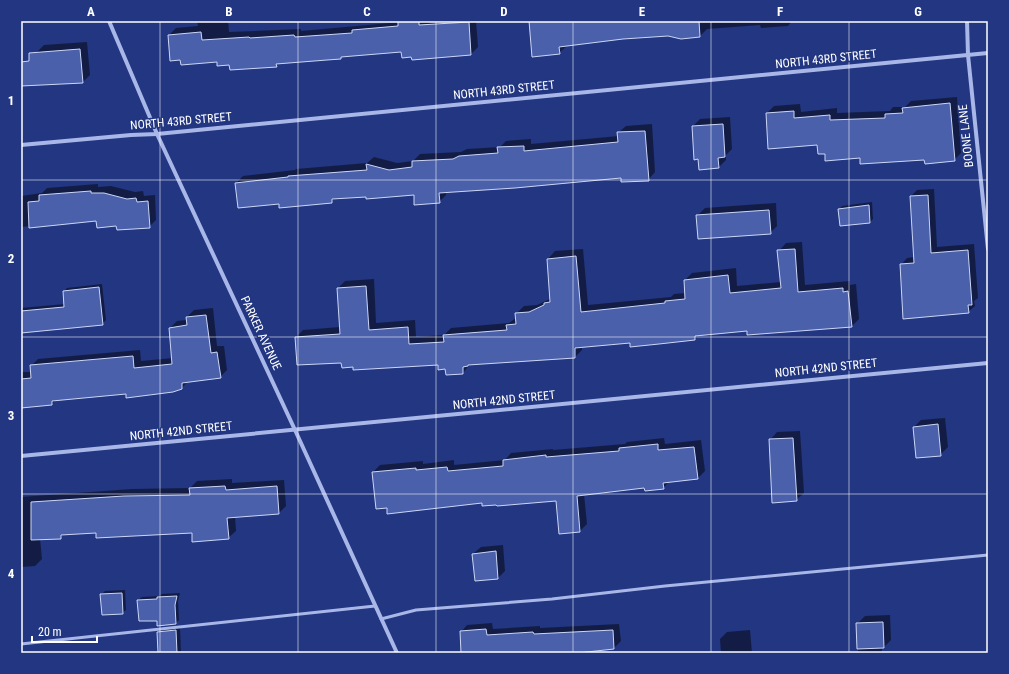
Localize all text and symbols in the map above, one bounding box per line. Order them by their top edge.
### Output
text: A [87,4,95,19]
text: B [225,4,233,19]
text: C [363,4,371,19]
text: D [500,4,508,19]
text: E [639,4,646,19]
text: F [777,4,783,19]
text: G [914,4,922,19]
street label: NORTH 43RD STREET [775,47,877,71]
street label: NORTH 43RD STREET [453,78,555,102]
text: 1 [8,93,14,108]
street label: BOONE LANE [956,104,976,168]
street label: NORTH 43RD STREET [130,110,232,132]
text: 2 [8,251,15,266]
street label: PARKER AVENUE [238,294,284,372]
street label: NORTH 42ND STREET [774,356,878,380]
street label: NORTH 42ND STREET [452,388,556,412]
text: 3 [8,408,14,423]
street label: NORTH 42ND STREET [129,419,233,443]
text: 4 [8,566,15,581]
scale bar [32,618,97,644]
text: 20 m [38,625,62,639]

